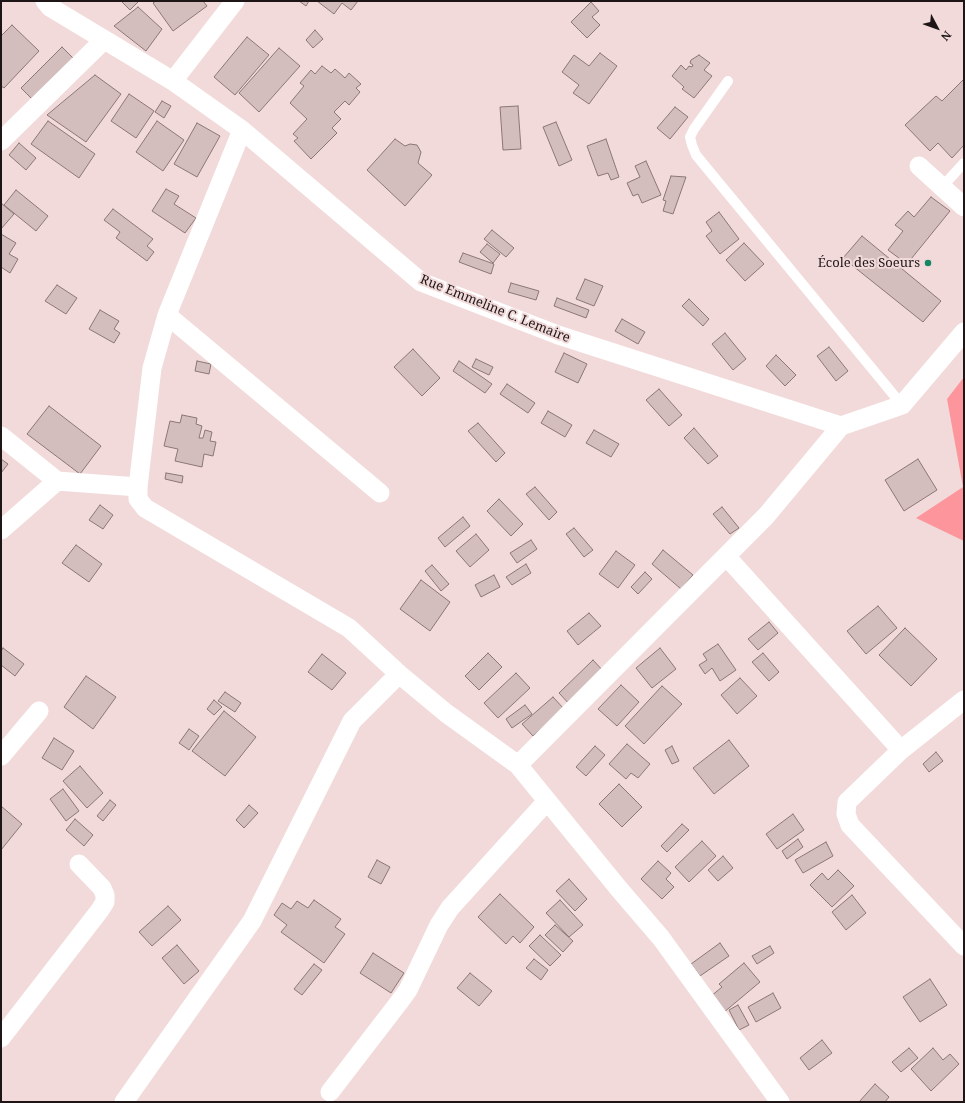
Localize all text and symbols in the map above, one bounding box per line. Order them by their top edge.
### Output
north arrow [917,8,957,48]
text: N [938,28,955,44]
place label: École des Soeurs [818,255,920,271]
marker: École des Soeurs [923,258,933,268]
street label: Rue Emmeline C. Lemaire [418,272,572,346]

